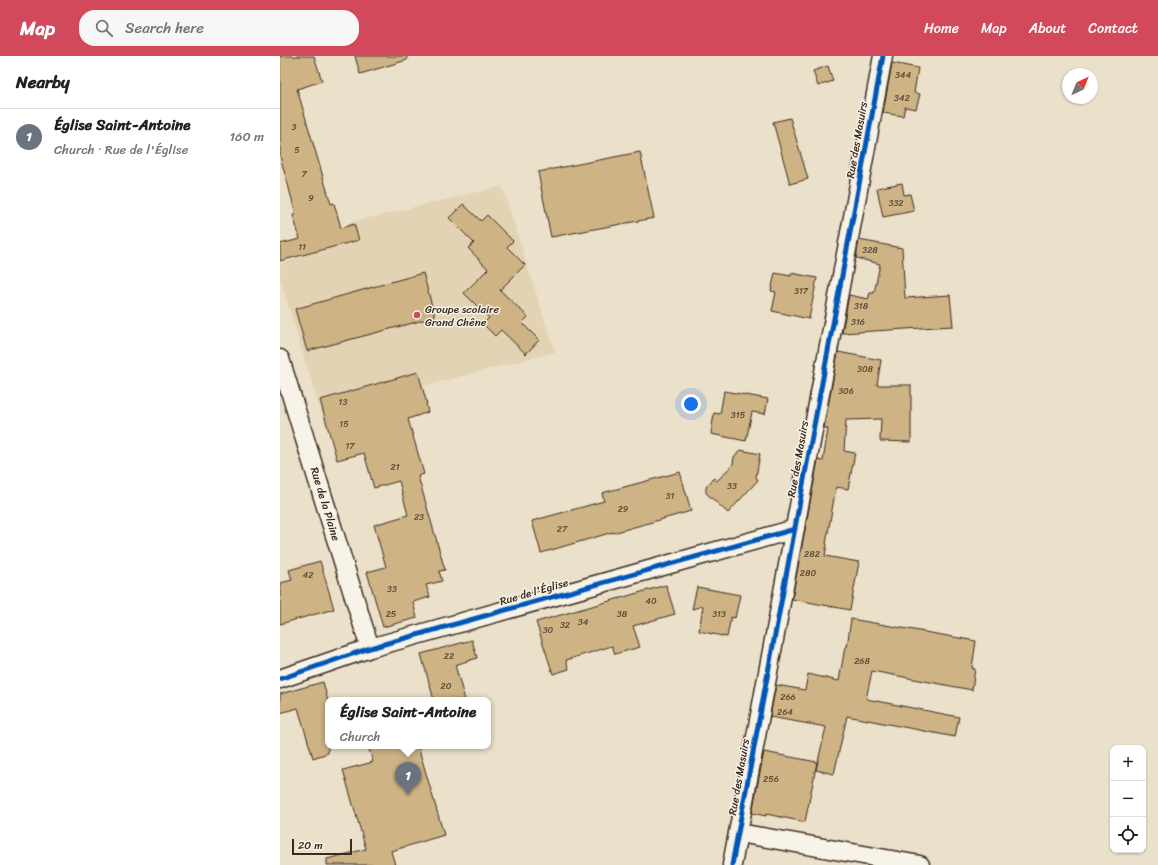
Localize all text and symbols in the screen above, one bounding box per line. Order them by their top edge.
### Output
search box [79,10,359,46]
text: Map [20,12,55,45]
text: Search here [125,15,204,41]
text: Home [924,16,959,41]
text: Map [981,16,1007,41]
text: About [1029,16,1066,41]
text: Contact [1088,16,1138,41]
icon: search [93,17,115,39]
text: Nearby [16,67,70,97]
house number: 344 [895,67,911,83]
north arrow [1062,68,1098,104]
house number: 342 [894,90,910,106]
street label: Rue des Masuirs [841,99,873,180]
text: Église Saint-Antoine [54,112,190,138]
house number: 3 [292,119,297,135]
text: 1 [26,125,32,148]
text: 160 m [229,125,264,148]
text: Church · Rue de l'Église [54,138,189,161]
house number: 5 [294,142,300,158]
house number: 7 [301,166,307,182]
house number: 9 [308,190,314,206]
house number: 332 [888,195,904,211]
house number: 11 [298,239,306,255]
house number: 328 [862,242,878,258]
house number: 317 [794,283,809,299]
house number: 318 [854,298,869,314]
place label: Groupe scolaire Grand Chêne [425,300,500,332]
marker: Groupe scolaire Grand Chêne [412,310,422,320]
house number: 316 [851,314,865,330]
house number: 308 [857,361,874,377]
house number: 306 [838,383,854,399]
house number: 13 [339,394,347,410]
your location [681,394,701,414]
house number: 315 [731,407,746,423]
house number: 15 [339,416,349,432]
street label: Rue des Masuirs [782,418,814,499]
house number: 17 [345,438,355,454]
house number: 21 [390,459,400,475]
street label: Rue de la Plaine [305,465,345,544]
house number: 33 [727,478,737,494]
house number: 31 [666,488,675,504]
house number: 29 [618,501,629,517]
house number: 23 [414,509,424,525]
house number: 27 [557,521,568,537]
house number: 282 [804,546,820,562]
house number: 280 [800,565,816,581]
house number: 42 [303,567,313,583]
street label: Rue de l'Église [497,573,571,611]
house number: 33 [387,581,397,597]
house number: 40 [645,593,657,609]
house number: 25 [386,606,397,622]
house number: 38 [617,606,628,622]
house number: 313 [712,606,726,622]
house number: 34 [578,614,589,630]
house number: 32 [560,617,570,633]
house number: 30 [543,622,554,638]
house number: 22 [444,648,454,664]
house number: 268 [854,653,870,669]
house number: 20 [441,678,452,694]
house number: 266 [780,689,796,705]
popup [325,697,491,749]
text: Église Saint-Antoine [340,699,476,725]
house number: 264 [777,704,793,720]
text: Church [340,725,380,748]
street label: Rue des Masuirs [723,736,755,817]
map controls [1110,745,1146,853]
button: + [1110,745,1146,781]
pin: 1 [395,762,421,795]
house number: 256 [763,771,779,787]
button: − [1110,781,1146,817]
button: locate [1110,817,1146,853]
text: 20 m [298,836,323,855]
scale bar [292,837,352,856]

